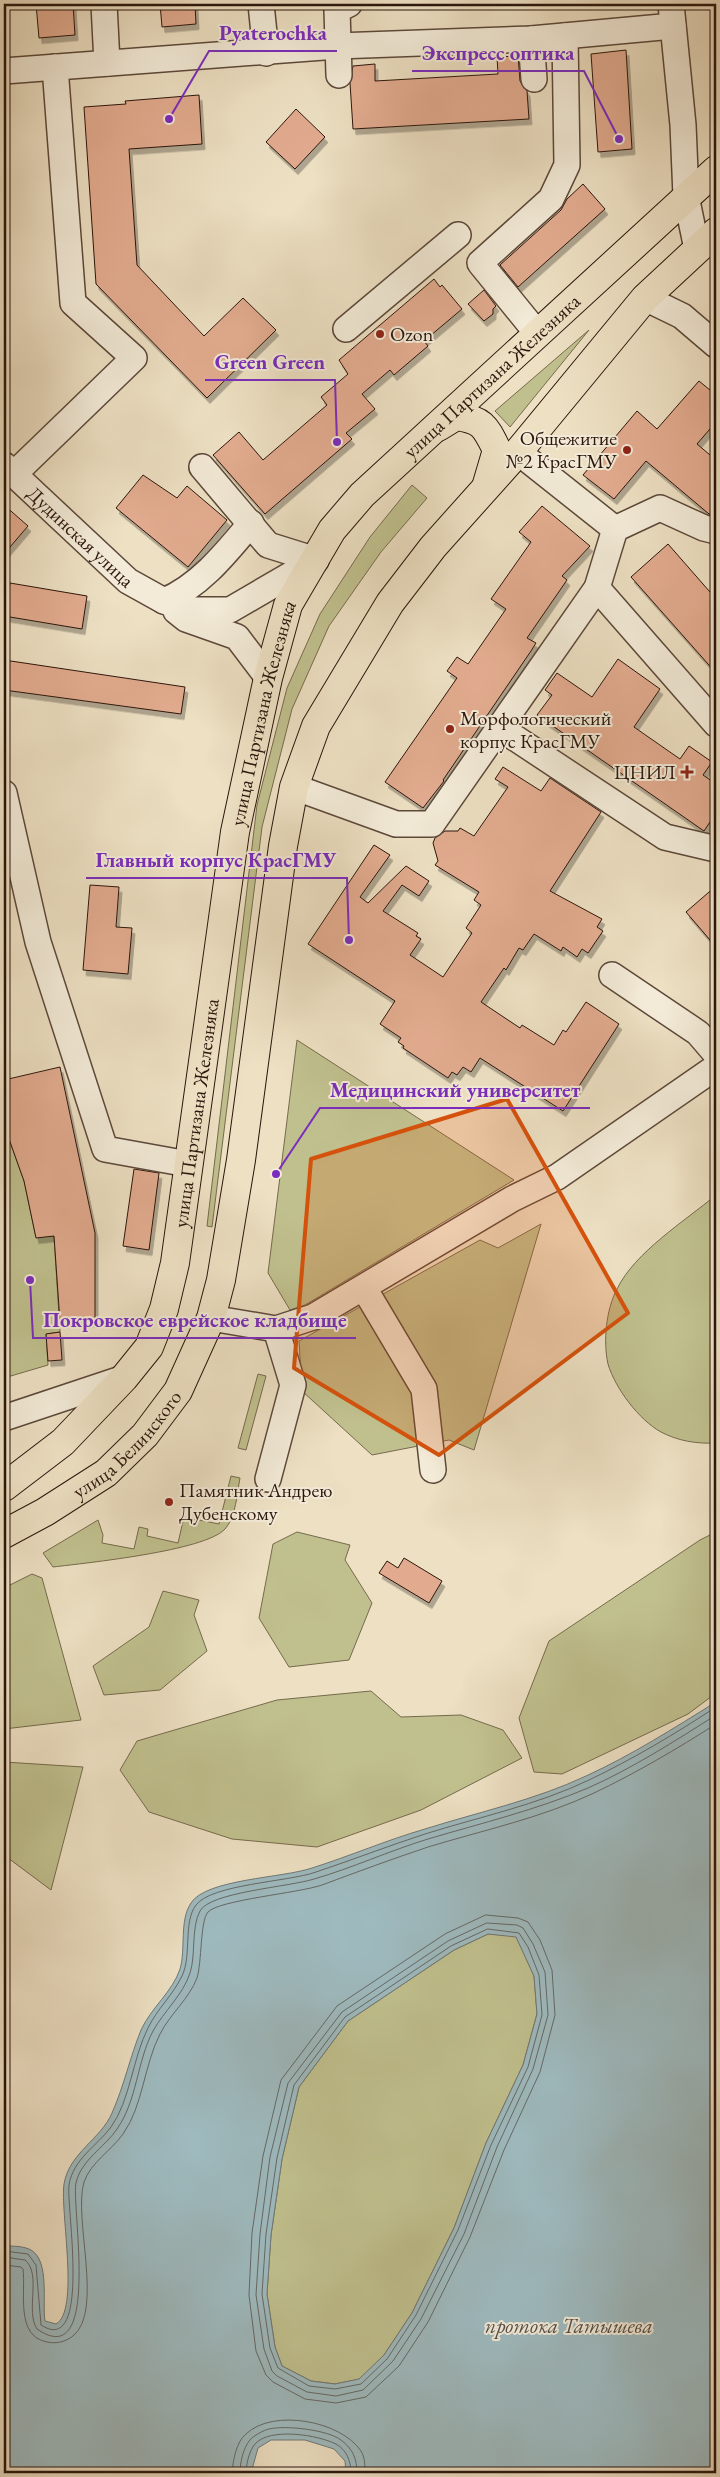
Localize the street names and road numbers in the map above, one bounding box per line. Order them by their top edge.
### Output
street label: улица Партизана Железняка [398,288,586,464]
street label: Дудинская улица [22,480,140,593]
street label: улица Партизана Железняка [224,594,302,828]
street label: улица Партизана Железняка [167,997,225,1229]
street label: улица Белинского [68,1385,187,1504]

